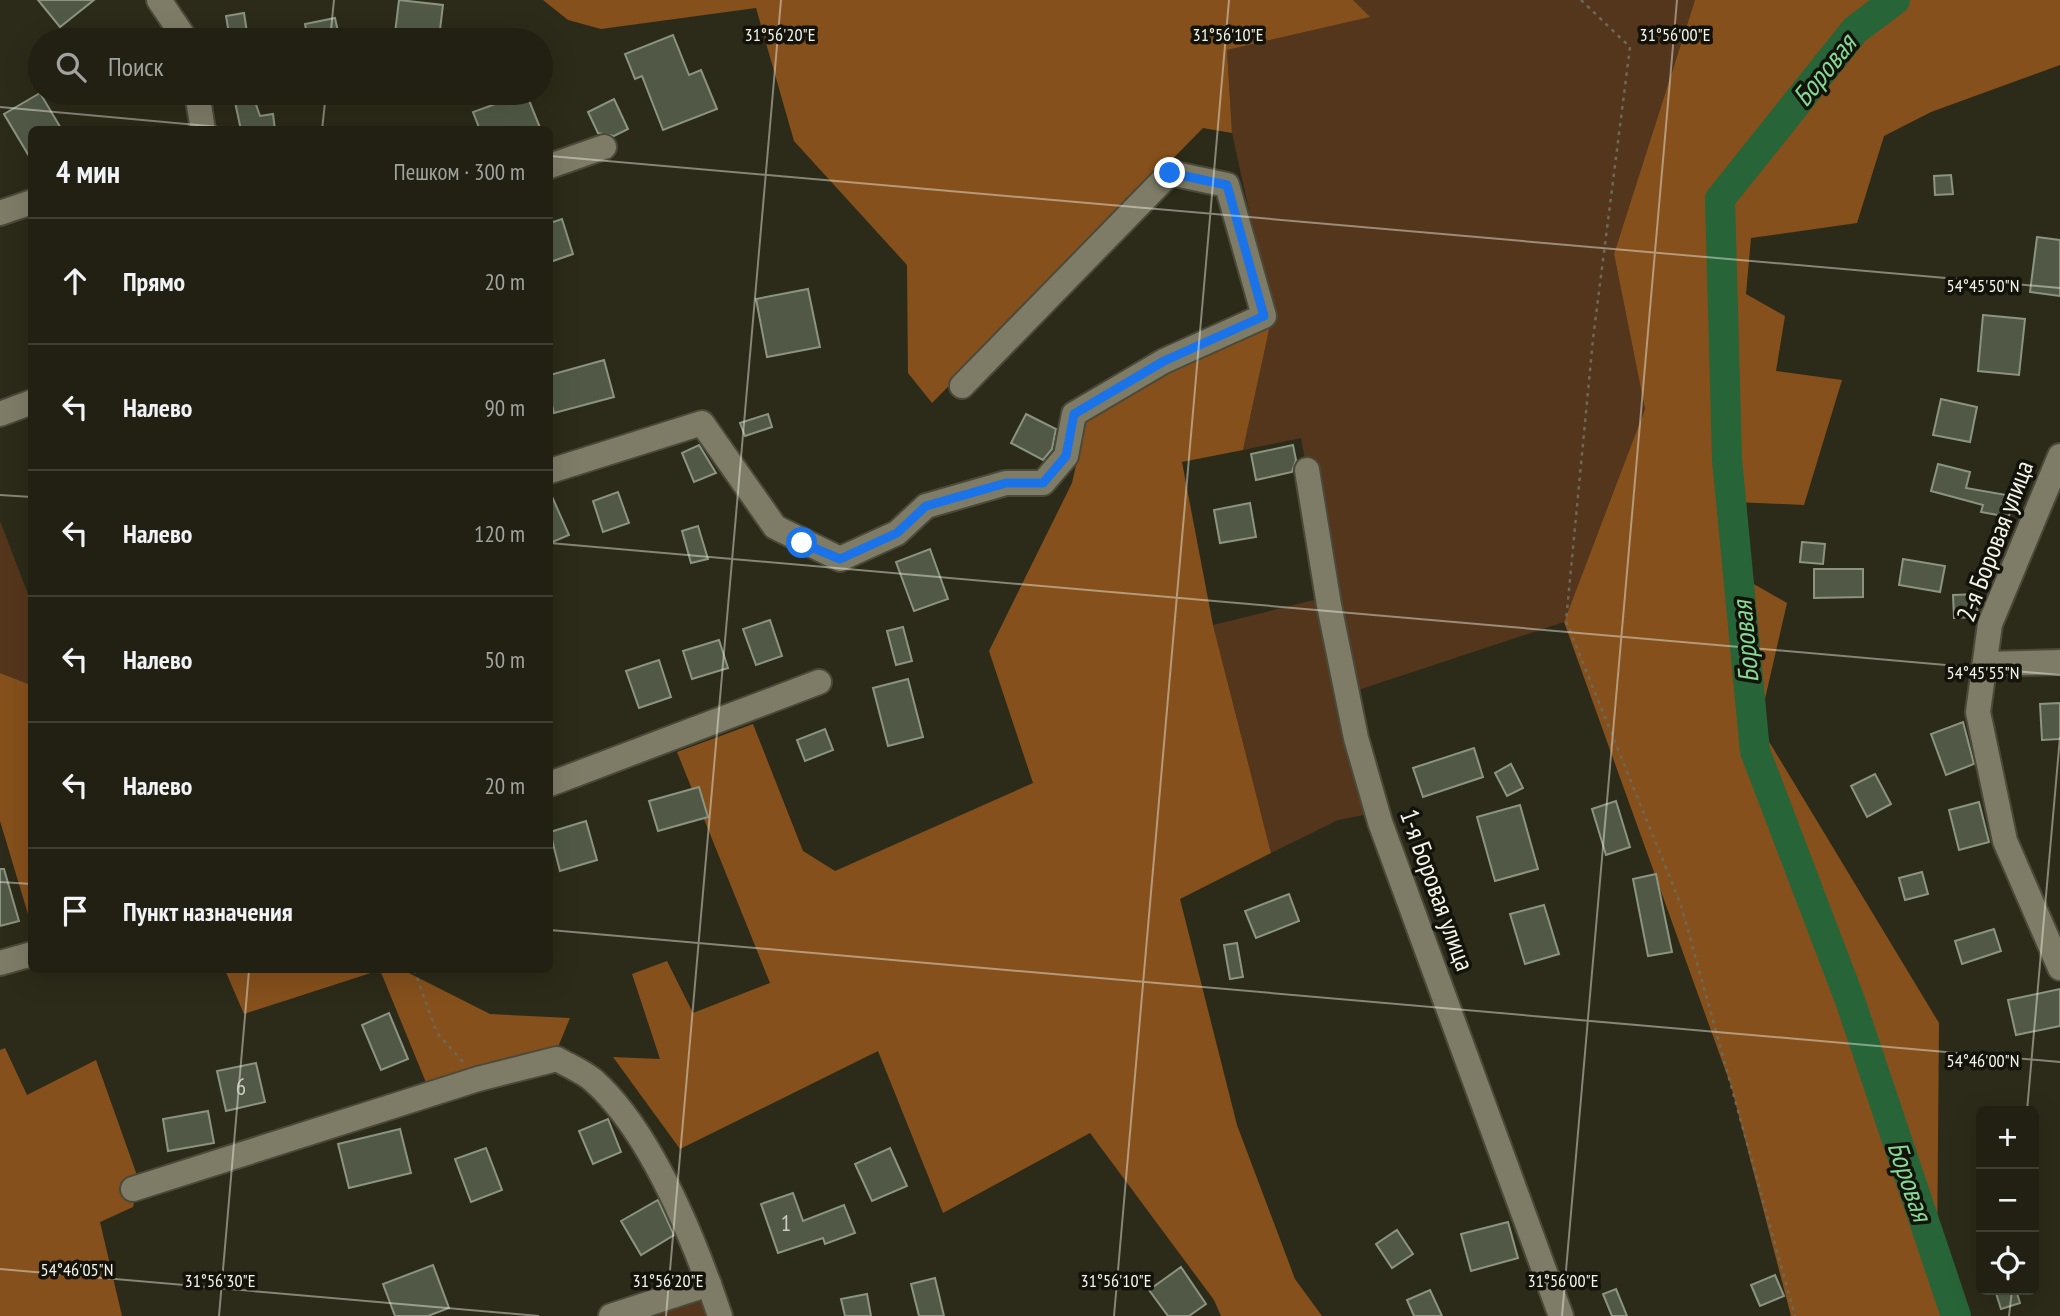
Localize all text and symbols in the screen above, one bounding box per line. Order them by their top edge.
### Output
text: 31°56'20"E [745,23,815,46]
text: 31°56'10"E [1193,23,1263,46]
text: 31°56'00"E [1640,23,1710,46]
water label: Боровая [1783,24,1865,113]
search box [28,28,553,105]
icon: search [52,48,90,86]
text: Поиск [108,50,164,83]
text: 4 мин [56,152,120,191]
text: Пешком · 300 m [394,157,525,186]
route end [1154,157,1185,188]
icon: ahead [56,262,94,300]
text: Прямо [123,265,185,298]
text: 20 m [484,267,525,296]
text: 54°45'50"N [1947,274,2019,297]
icon: left [56,388,94,426]
text: Налево [123,391,192,424]
text: 90 m [484,393,525,422]
street label: 2-я Боровая улица [1949,456,2040,626]
icon: left [56,514,94,552]
text: Налево [123,517,192,550]
text: 120 m [474,519,525,548]
route start [786,527,817,558]
water label: Боровая [1722,597,1767,685]
icon: left [56,640,94,678]
text: Налево [123,643,192,676]
text: 50 m [484,645,525,674]
text: 54°45'55"N [1947,661,2019,684]
icon: left [56,766,94,804]
text: Налево [123,769,192,802]
text: 20 m [484,771,525,800]
street label: 1-я Боровая улица [1393,804,1482,975]
icon: arrive [56,892,94,930]
text: Пункт назначения [123,895,293,928]
text: 54°46'00"N [1947,1049,2019,1072]
house number: 6 [236,1072,246,1101]
map controls [1976,1106,2039,1295]
button: + [1976,1106,2039,1169]
water label: Боровая [1880,1136,1942,1228]
button: − [1976,1169,2039,1232]
house number: 1 [781,1208,791,1237]
button: locate [1976,1232,2039,1295]
text: 54°46'05"N [41,1258,113,1281]
text: 31°56'30"E [185,1269,255,1292]
text: 31°56'20"E [633,1269,703,1292]
text: 31°56'10"E [1081,1269,1151,1292]
text: 31°56'00"E [1528,1269,1598,1292]

